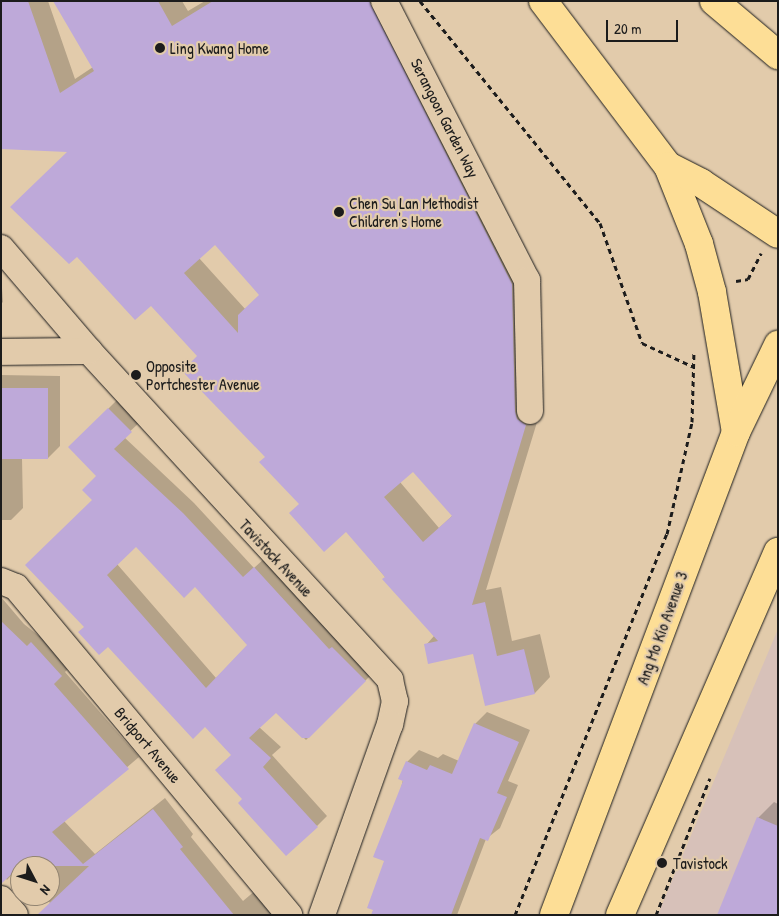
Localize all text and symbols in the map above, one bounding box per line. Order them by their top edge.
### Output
scale bar [609,10,682,42]
text: 20 m [614,18,641,39]
place label: Ling Kwang Home [170,38,269,58]
marker: Ling Kwang Home [154,42,166,54]
street label: Serangoon Garden Way [407,55,483,181]
place label: Chen Su Lan Methodist Children's Home [349,193,478,231]
marker: Chen Su Lan Methodist Children's Home [333,206,345,218]
place label: Opposite Portchester Avenue [146,356,260,394]
marker: Opposite Portchester Avenue [130,369,142,381]
street label: Tavistock Avenue [235,515,317,601]
street label: Ang Mo Kio Avenue 3 [633,569,691,687]
street label: Bridport Avenue [111,703,185,787]
place label: Tavistock [673,853,728,873]
north arrow [10,856,60,906]
marker: Tavistock [655,856,669,870]
text: N [36,881,56,899]

